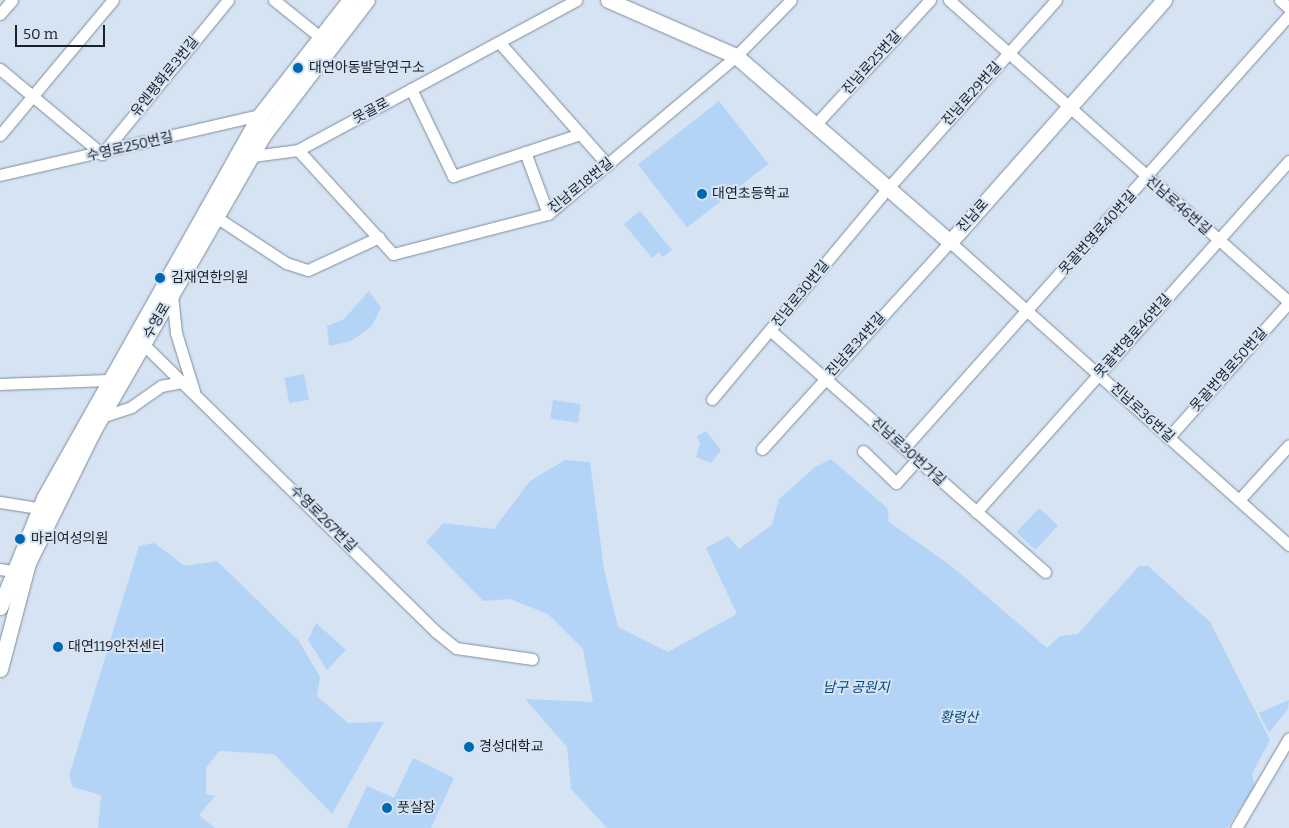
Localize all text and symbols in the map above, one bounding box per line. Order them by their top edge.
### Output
scale bar [18,15,108,47]
text: 50 m [23,25,58,43]
street label: 진남로25번길 [839,28,905,98]
street label: 유엔평화로3번길 [128,34,202,120]
street label: 진남로29번길 [939,59,1005,129]
place label: 대연아동발달연구소 [309,60,425,76]
marker: 대연아동발달연구소 [291,61,305,75]
street label: 못골로 [350,95,392,127]
street label: 수영로250번길 [85,129,175,165]
street label: 진남로18번길 [545,155,617,217]
street label: 진남로46번길 [1142,173,1214,239]
place label: 대연초등학교 [712,186,789,202]
marker: 대연초등학교 [696,188,708,200]
street label: 못골번영로40번길 [1056,188,1140,278]
street label: 진남로 [954,196,992,236]
street label: 진남로30번길 [769,257,833,331]
place label: 김재연한의원 [171,270,248,286]
marker: 김재연한의원 [153,271,167,285]
street label: 못골번영로46번길 [1091,291,1175,381]
street label: 수영로 [140,300,174,342]
street label: 진남로34번길 [823,309,889,381]
street label: 못골번영로50번길 [1187,325,1271,415]
street label: 진남로36번길 [1106,380,1178,446]
street label: 진남로30번가길 [867,414,949,490]
street label: 수영로267번길 [286,482,360,556]
place label: 마리여성의원 [31,531,108,547]
marker: 마리여성의원 [13,532,27,546]
place label: 대연119안전센터 [68,639,165,655]
marker: 대연119안전센터 [52,641,64,653]
park label: 남구 공원지 [822,680,890,696]
park label: 황령산 [940,710,978,726]
place label: 경성대학교 [479,739,543,755]
marker: 경성대학교 [463,741,475,753]
place label: 풋살장 [397,800,436,816]
marker: 풋살장 [381,802,393,814]

